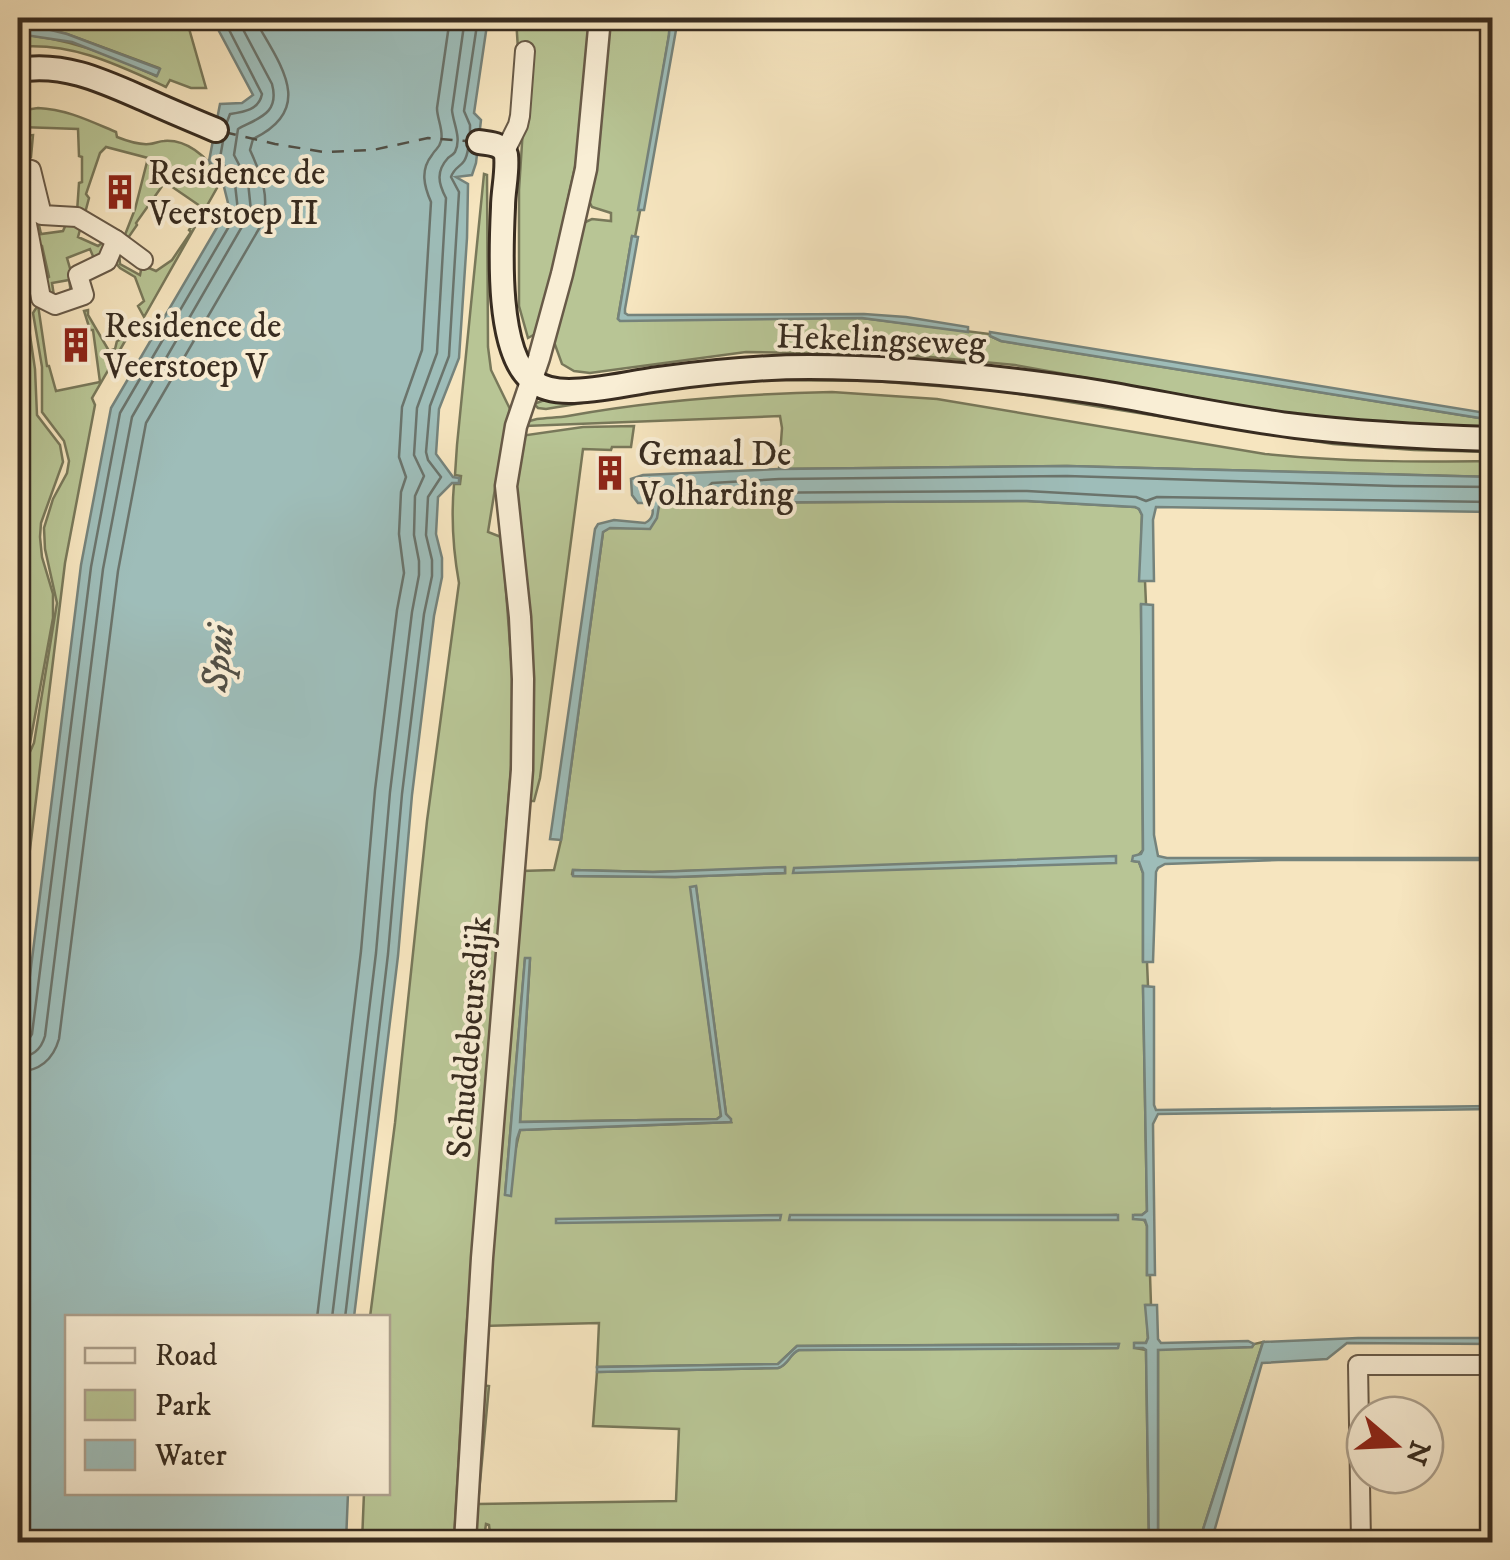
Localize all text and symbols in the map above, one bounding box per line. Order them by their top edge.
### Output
place label: Residence de Veerstoep II [147,152,325,236]
building icon: Residence de Veerstoep II [101,173,139,211]
place label: Residence de Veerstoep V [103,305,281,389]
street label: Hekelingseweg [775,315,987,367]
building icon: Residence de Veerstoep V [57,326,95,364]
place label: Gemaal De Volharding [637,433,795,517]
building icon: Gemaal De Volharding [591,454,629,492]
water label: Spui [192,620,247,695]
street label: Schuddebeursdijk [438,914,502,1160]
legend [65,1315,390,1495]
text: Road [155,1338,217,1375]
text: Park [155,1388,211,1425]
north arrow [1345,1395,1445,1495]
text: N [1397,1436,1438,1469]
text: Water [154,1438,227,1475]

